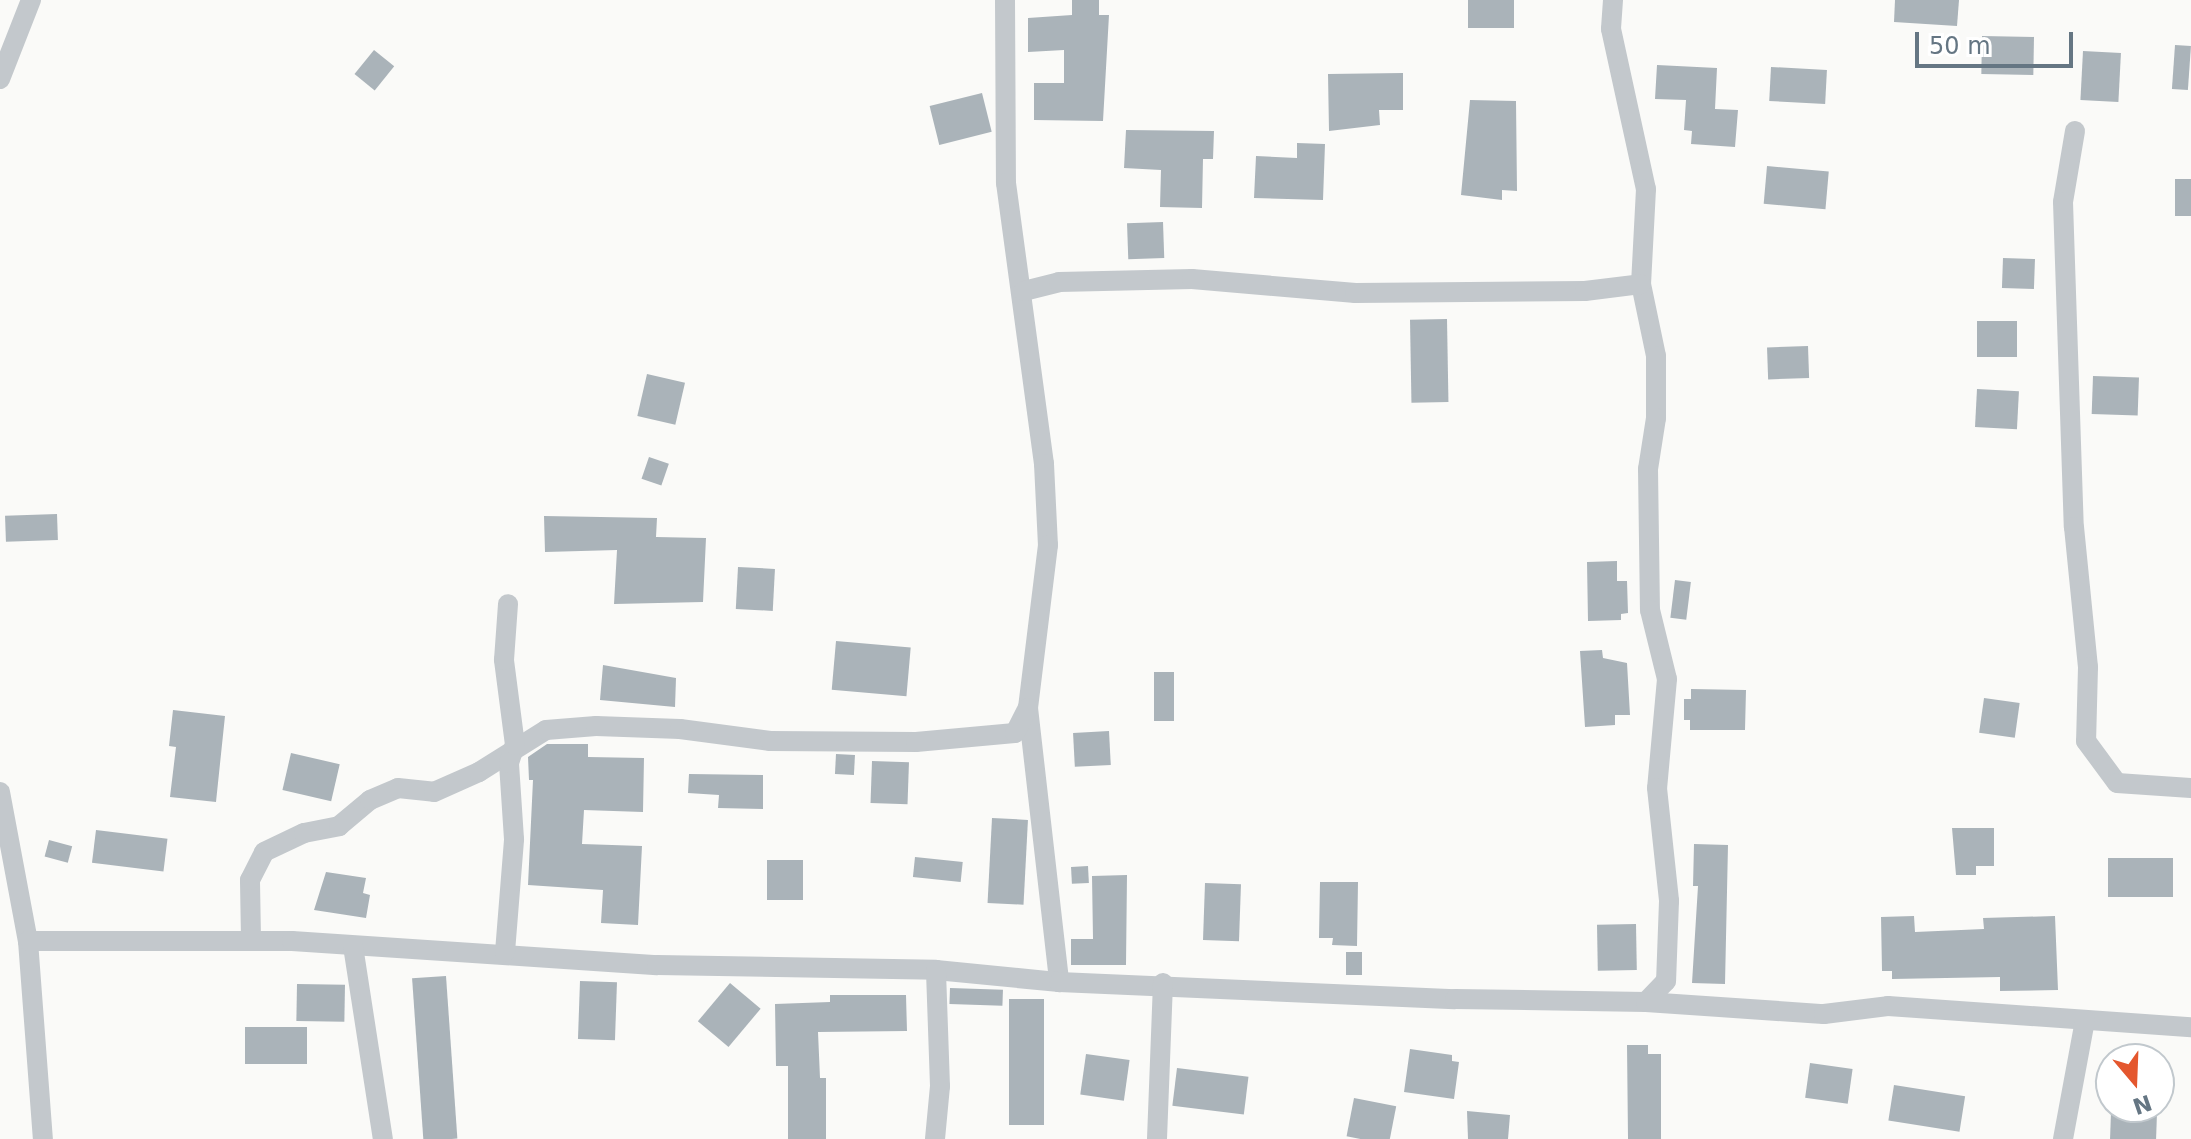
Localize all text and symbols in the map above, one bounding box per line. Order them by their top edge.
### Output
scale bar [1919,16,2077,66]
text: 50 m [1929,32,1991,60]
north arrow [2095,1043,2175,1123]
text: N [2130,1089,2155,1119]

